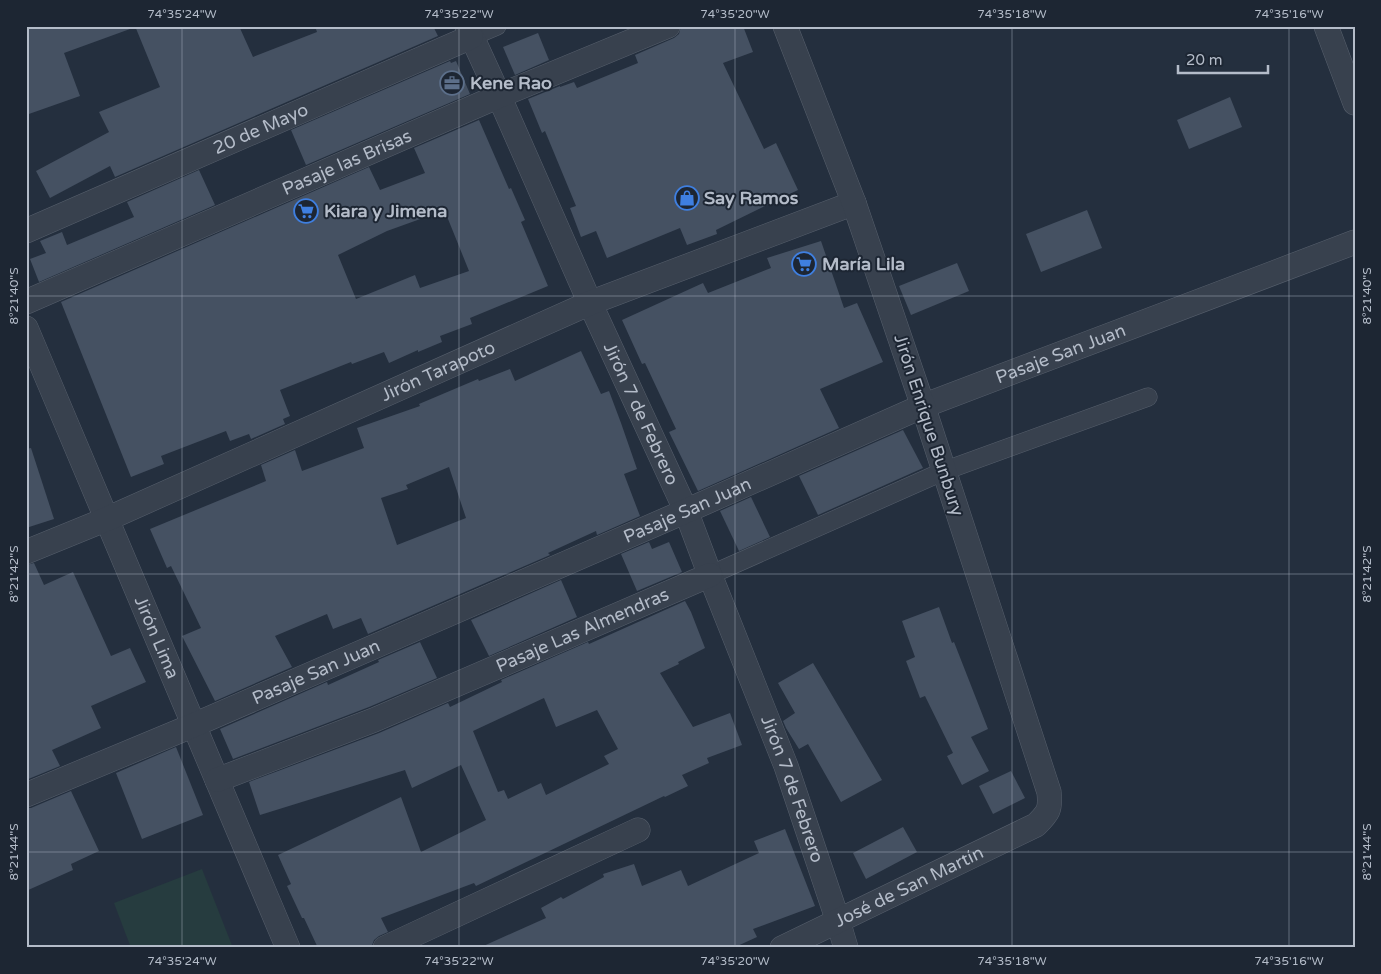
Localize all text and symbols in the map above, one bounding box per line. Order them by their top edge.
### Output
text: 74°35'24"W [147,7,217,21]
text: 74°35'22"W [424,7,494,21]
text: 74°35'20"W [700,7,770,21]
text: 74°35'18"W [977,7,1047,21]
text: 74°35'16"W [1254,7,1324,21]
scale bar [1178,42,1268,74]
text: 20 m [1186,51,1223,69]
office icon: Kene Rao [439,70,465,96]
place label: Kene Rao [470,72,552,94]
street label: 20 de Mayo [210,98,312,159]
street label: Pasaje las Brisas [279,124,415,200]
shop icon: Say Ramos [674,185,700,211]
place label: Say Ramos [704,187,799,209]
supermarket icon: Kiara y Jimena [293,198,319,224]
place label: Kiara y Jimena [324,200,447,222]
supermarket icon: María Lila [791,251,817,277]
place label: María Lila [822,253,905,275]
text: 8°21'40"S [7,267,21,325]
text: 8°21'40"S [1360,267,1374,325]
street label: Pasaje San Juan [993,319,1129,388]
street label: Jirón Enrique Bunbury [889,331,969,519]
street label: Jirón Tarapoto [377,336,499,406]
street label: Jirón 7 de Febrero [599,339,683,489]
street label: Pasaje San Juan [620,473,755,548]
text: 8°21'42"S [7,545,21,603]
text: 8°21'42"S [1360,545,1374,603]
street label: Pasaje Las Almendras [492,583,672,677]
street label: Jirón Lima [130,593,184,682]
street label: Pasaje San Juan [249,634,383,709]
street label: Jirón 7 de Febrero [756,712,829,865]
text: 8°21'44"S [7,823,21,881]
text: 8°21'44"S [1360,823,1374,881]
street label: José de San Martín [831,841,987,932]
text: 74°35'24"W [147,954,217,968]
text: 74°35'22"W [424,954,494,968]
text: 74°35'20"W [700,954,770,968]
text: 74°35'18"W [977,954,1047,968]
text: 74°35'16"W [1254,954,1324,968]

